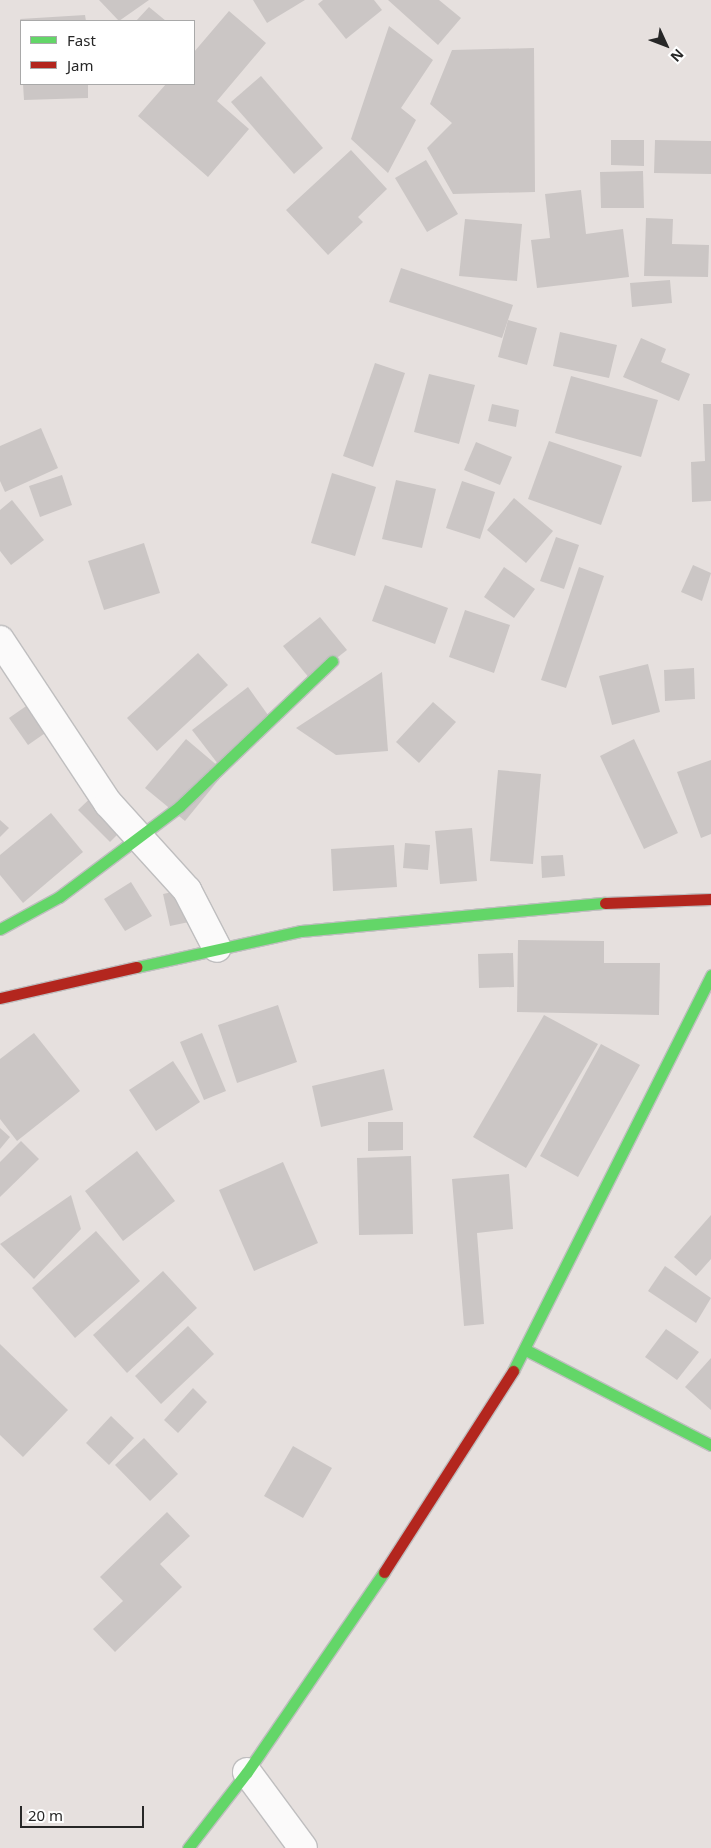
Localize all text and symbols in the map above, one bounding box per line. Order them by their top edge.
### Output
legend [20,20,195,85]
north arrow [641,20,691,70]
text: Fast [67,30,96,50]
text: N [667,45,688,66]
text: Jam [67,55,94,75]
scale bar [22,1796,146,1828]
text: 20 m [28,1805,63,1825]

